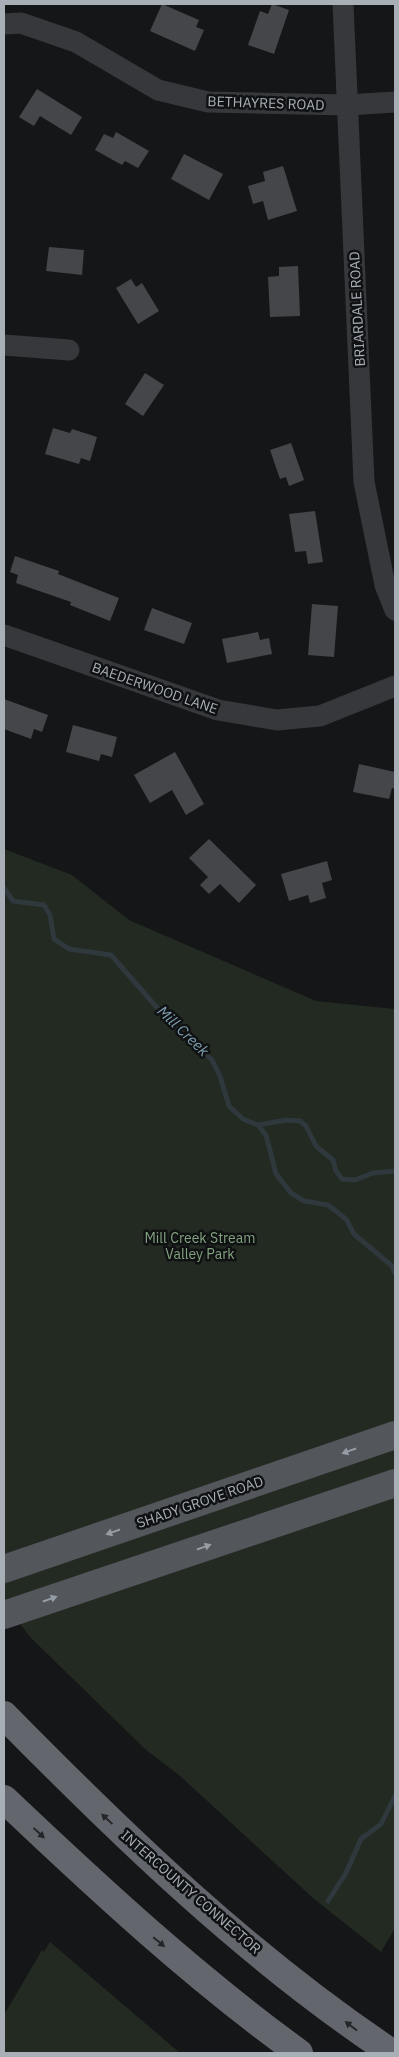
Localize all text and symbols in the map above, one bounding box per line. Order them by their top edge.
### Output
street label: BETHAYRES ROAD [207,92,325,114]
street label: BRIARDALE ROAD [345,251,369,367]
street label: BAEDERWOOD LANE [90,658,220,718]
water label: Mill Creek [154,1001,213,1060]
park label: Mill Creek Stream Valley Park [144,1229,256,1263]
one-way arrow [341,1447,356,1455]
street label: SHADY GROVE ROAD [134,1472,266,1532]
one-way arrow [105,1528,120,1536]
one-way arrow [197,1543,212,1551]
one-way arrow [43,1595,58,1603]
one-way arrow [102,1813,114,1825]
street label: INTERCOUNTY CONNECTOR [117,1826,265,1958]
one-way arrow [33,1827,45,1839]
one-way arrow [152,1937,165,1948]
one-way arrow [345,2020,358,2031]

